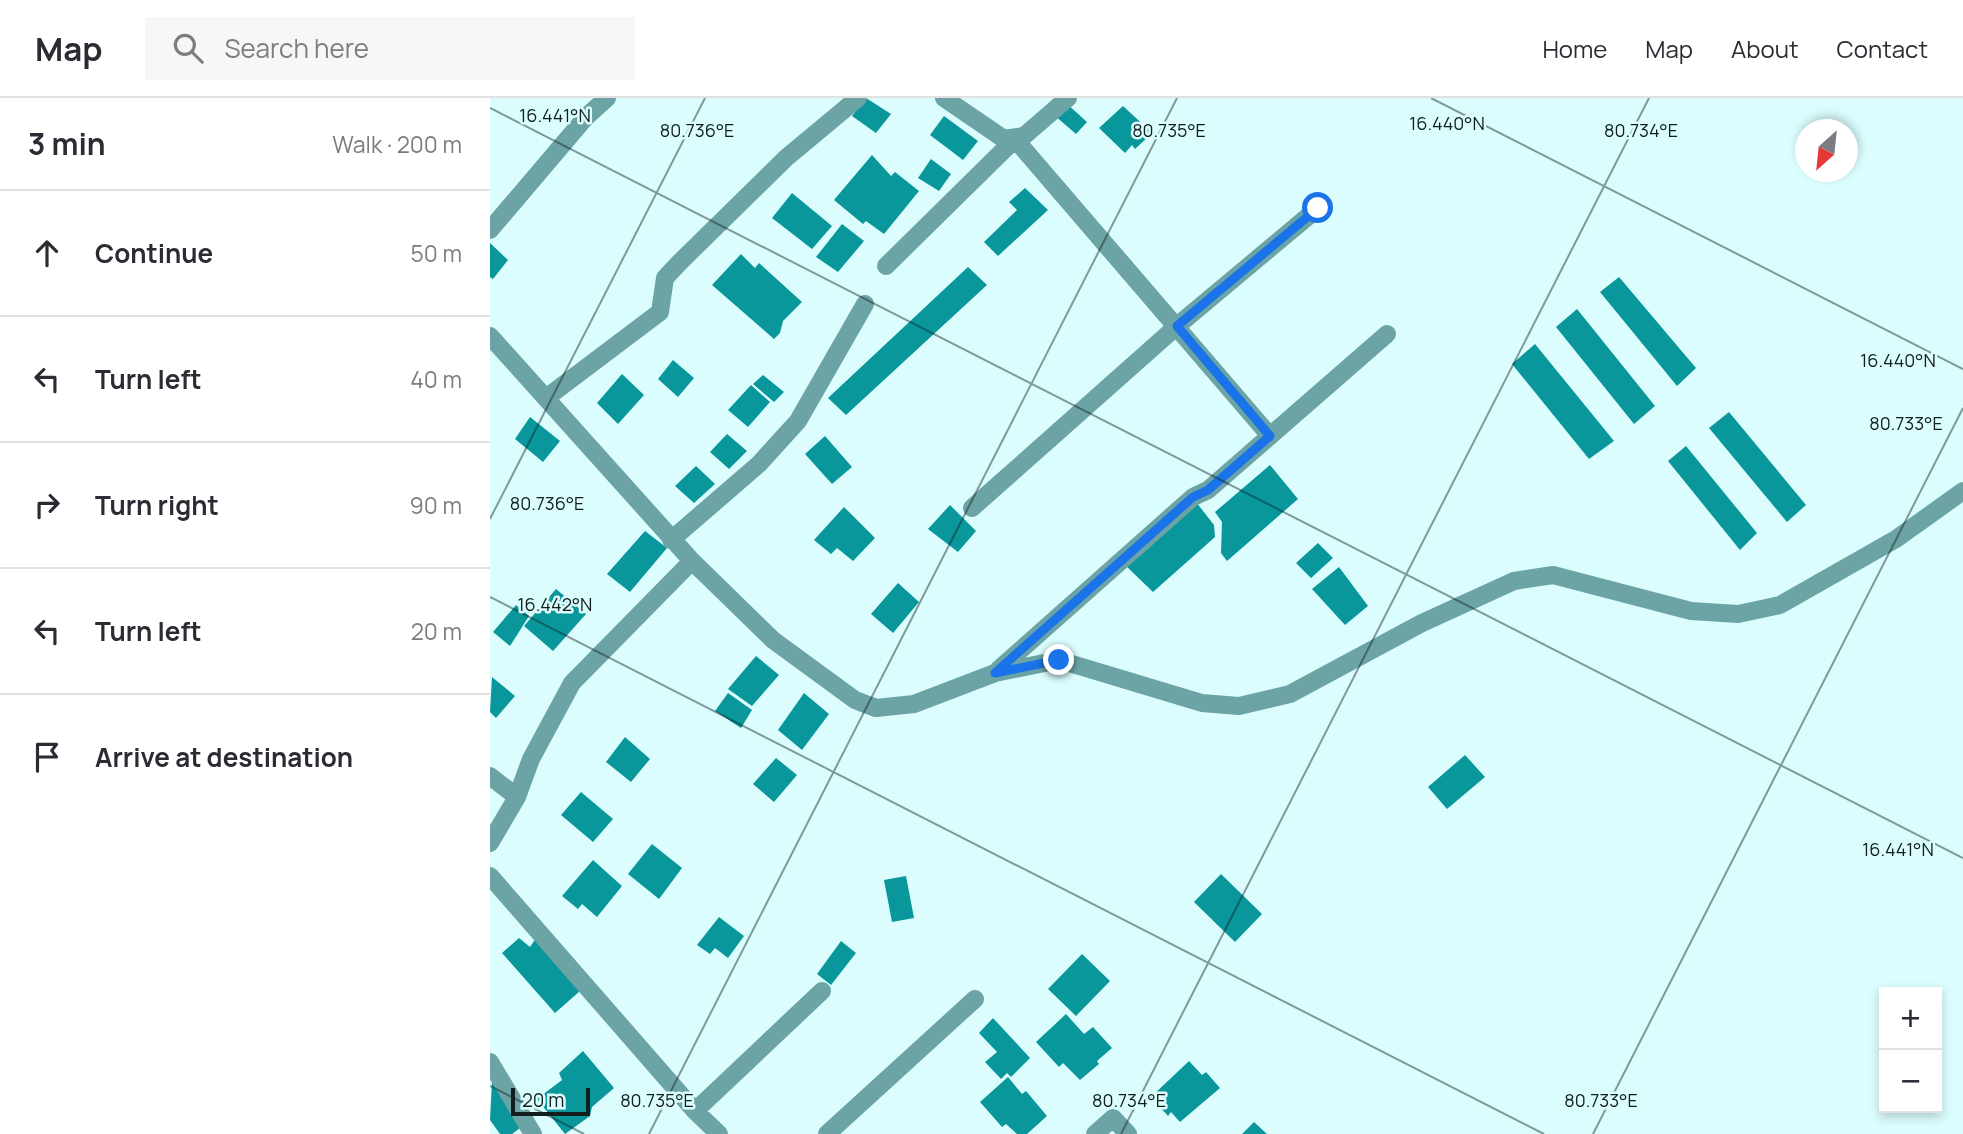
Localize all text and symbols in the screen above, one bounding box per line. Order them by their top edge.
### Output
search box [145,17,635,80]
text: Map [35,26,103,71]
icon: search [169,29,207,67]
text: Search here [225,30,369,66]
text: Home [1542,32,1607,65]
text: Map [1645,32,1693,65]
text: About [1731,32,1799,65]
text: Contact [1837,32,1928,65]
text: 16.441°N [519,103,591,127]
text: 16.440°N [1409,111,1485,135]
text: 80.736°E [660,118,734,142]
text: 80.735°E [1132,118,1206,142]
text: 80.734°E [1604,118,1678,142]
north arrow [1795,119,1858,182]
text: 3 min [28,123,106,164]
text: Walk · 200 m [332,128,462,160]
route start [1302,192,1333,223]
icon: ahead [28,234,66,272]
text: Continue [95,235,213,271]
text: 50 m [411,237,462,269]
text: 16.440°N [1860,348,1936,372]
icon: left [28,360,66,398]
text: Turn left [95,361,202,397]
text: 40 m [410,363,462,395]
text: 80.733°E [1869,411,1943,435]
icon: right [28,486,66,524]
text: Turn right [95,487,219,523]
text: 90 m [410,489,462,521]
text: 80.736°E [510,491,584,515]
text: 16.442°N [518,592,592,616]
icon: left [28,612,66,650]
text: Turn left [95,613,202,649]
text: 20 m [411,615,462,647]
route end [1043,644,1074,675]
icon: arrive [28,738,66,776]
text: Arrive at destination [95,739,353,775]
text: 16.441°N [1862,837,1934,861]
map controls [1879,987,1942,1113]
button: + [1879,987,1942,1050]
button: − [1879,1050,1942,1113]
scale bar [511,1085,590,1117]
text: 20 m [522,1087,564,1113]
text: 80.735°E [620,1088,694,1112]
text: 80.734°E [1092,1088,1166,1112]
text: 80.733°E [1564,1088,1638,1112]

